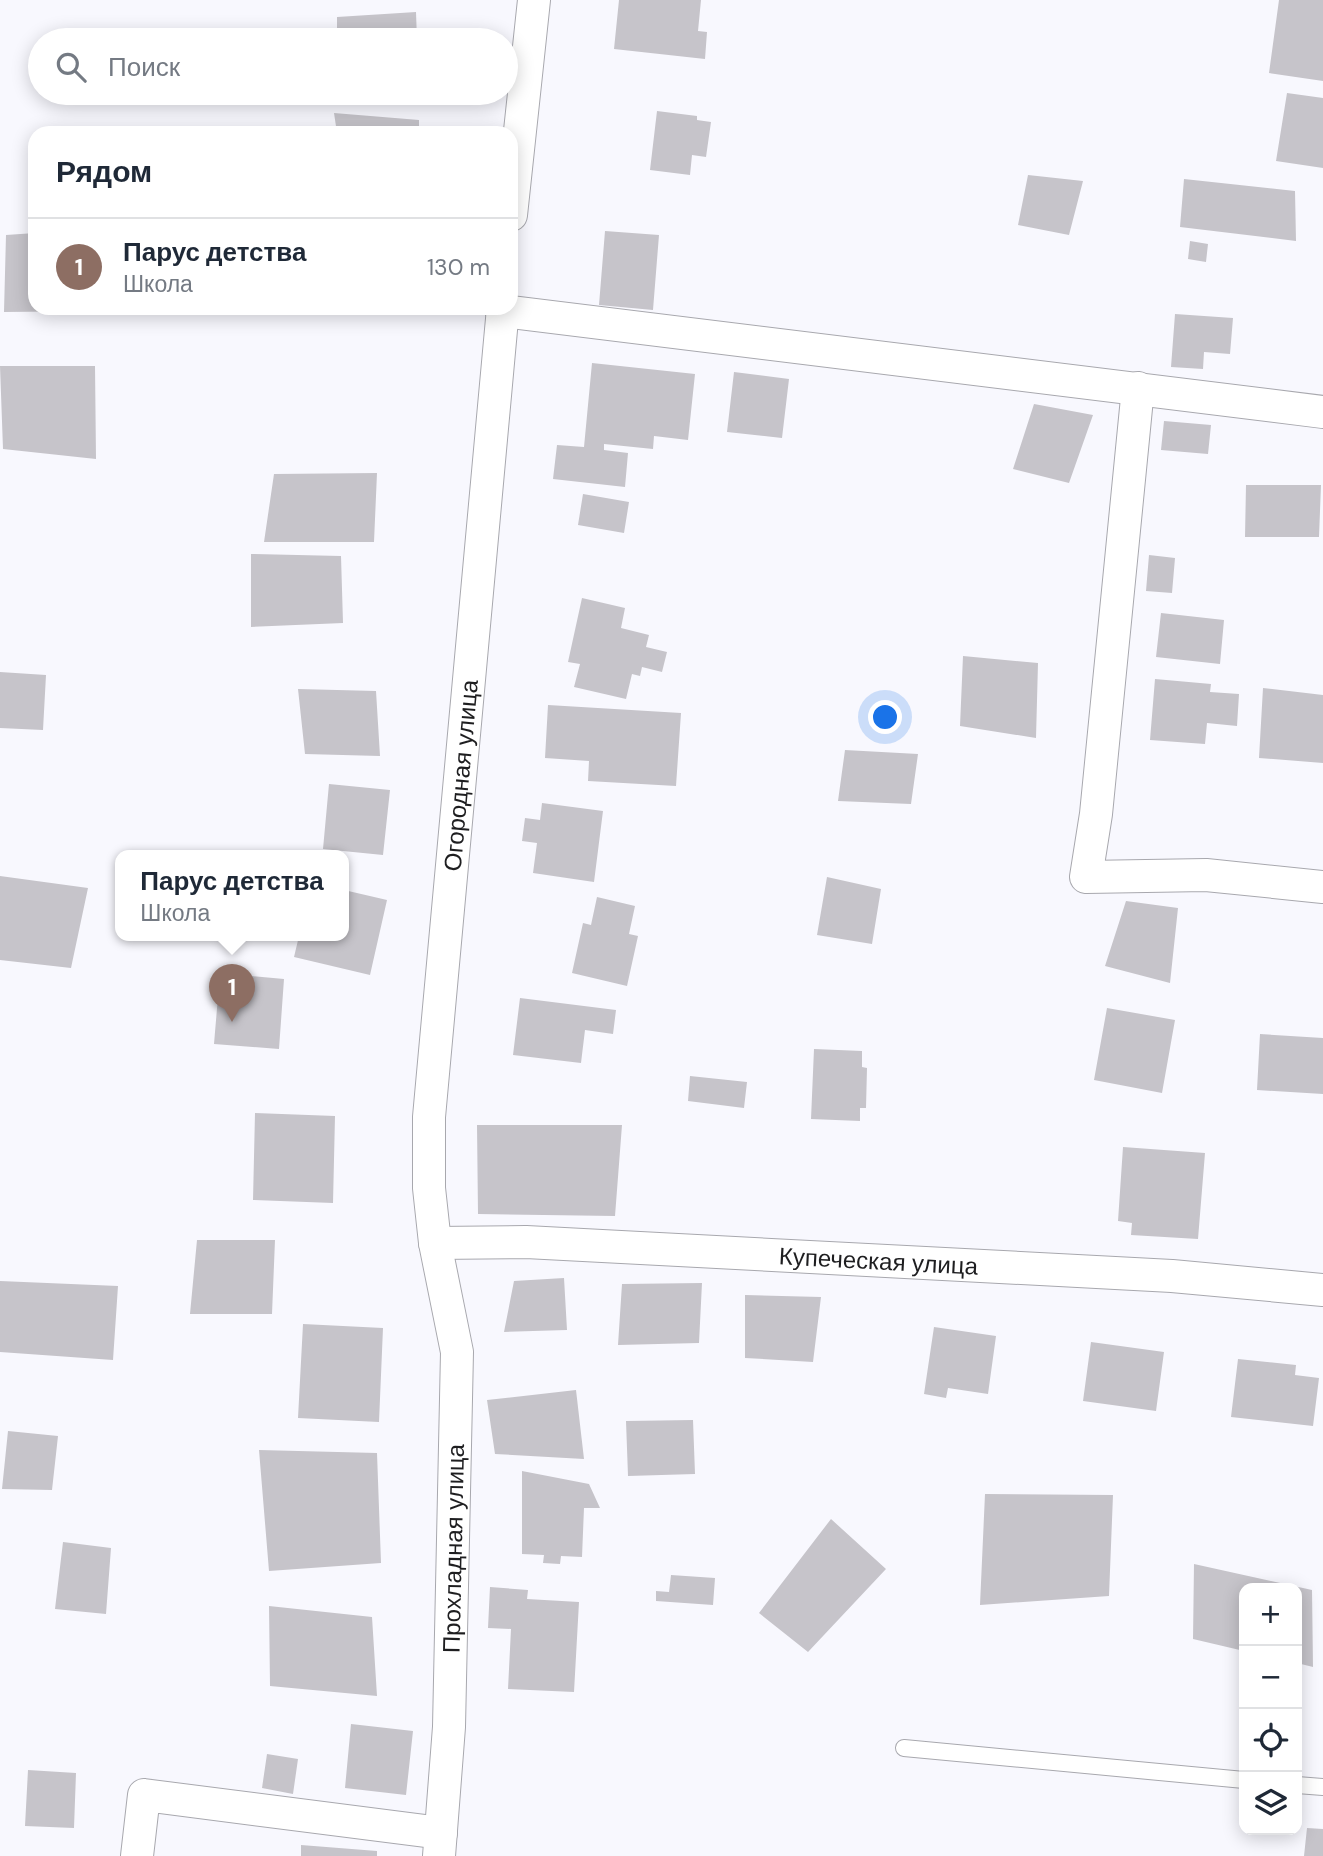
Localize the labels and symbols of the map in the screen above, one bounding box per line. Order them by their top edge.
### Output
street label: Огородная улица [436,678,485,873]
your location [868,700,902,734]
pin: 1 [209,964,255,1022]
street label: Купеческая улица [778,1240,979,1281]
street label: Прохладная улица [435,1443,471,1653]

